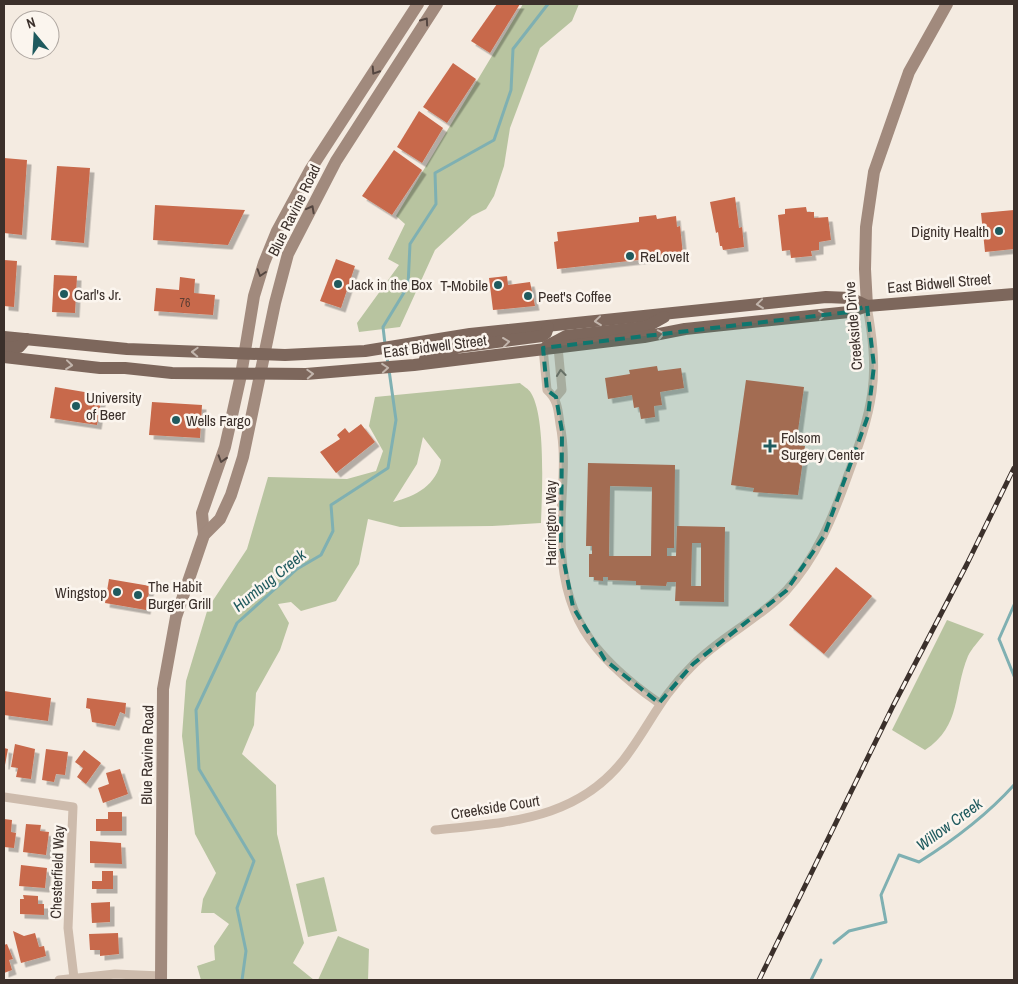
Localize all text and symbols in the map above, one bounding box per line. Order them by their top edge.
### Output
north arrow [10,10,60,60]
text: N [24,13,38,32]
one-way arrow [419,17,428,27]
one-way arrow [371,65,381,74]
street label: Blue Ravine Road [263,161,325,259]
one-way arrow [305,205,315,214]
place label: Dignity Health [911,221,989,242]
marker: Dignity Health [993,225,1005,237]
place label: ReLoveIt [640,246,690,267]
marker: ReLoveIt [624,250,636,262]
one-way arrow [257,268,267,276]
street label: East Bidwell Street [886,268,992,298]
place label: Jack in the Box [348,274,433,295]
place label: T-Mobile [440,275,488,296]
marker: Jack in the Box [332,278,344,290]
marker: T-Mobile [492,279,504,291]
street label: Creekside Drive [839,281,867,371]
place label: Carl's Jr. [74,284,121,305]
place label: Peet's Coffee [538,286,611,307]
marker: Carl's Jr. [58,288,70,300]
marker: Peet's Coffee [522,290,534,302]
house number: 76 [180,295,190,311]
one-way arrow [756,298,764,309]
one-way arrow [818,310,826,321]
one-way arrow [594,315,602,326]
street label: East Bidwell Street [382,329,488,363]
one-way arrow [656,329,665,340]
one-way arrow [503,337,511,348]
one-way arrow [191,347,199,358]
one-way arrow [65,359,73,370]
one-way arrow [382,363,390,374]
one-way arrow [306,368,314,379]
one-way arrow [555,369,566,377]
place label: University of Beer [86,387,142,425]
marker: University of Beer [70,400,82,412]
place label: Wells Fargo [186,410,251,431]
marker: Wells Fargo [170,414,182,426]
place label: Folsom Surgery Center [781,427,864,465]
marker: Folsom Surgery Center [763,439,777,453]
one-way arrow [217,455,227,463]
street label: Harrington Way [540,479,561,566]
water label: Humbug Creek [228,543,311,616]
place label: The Habit Burger Grill [148,576,211,614]
place label: Wingstop [55,582,107,603]
marker: Wingstop [111,586,123,598]
marker: The Habit Burger Grill [132,589,144,601]
street label: Blue Ravine Road [136,705,158,805]
street label: Creekside Court [449,790,541,824]
water label: Willow Creek [911,792,987,856]
street label: Chesterfield Way [45,824,69,919]

